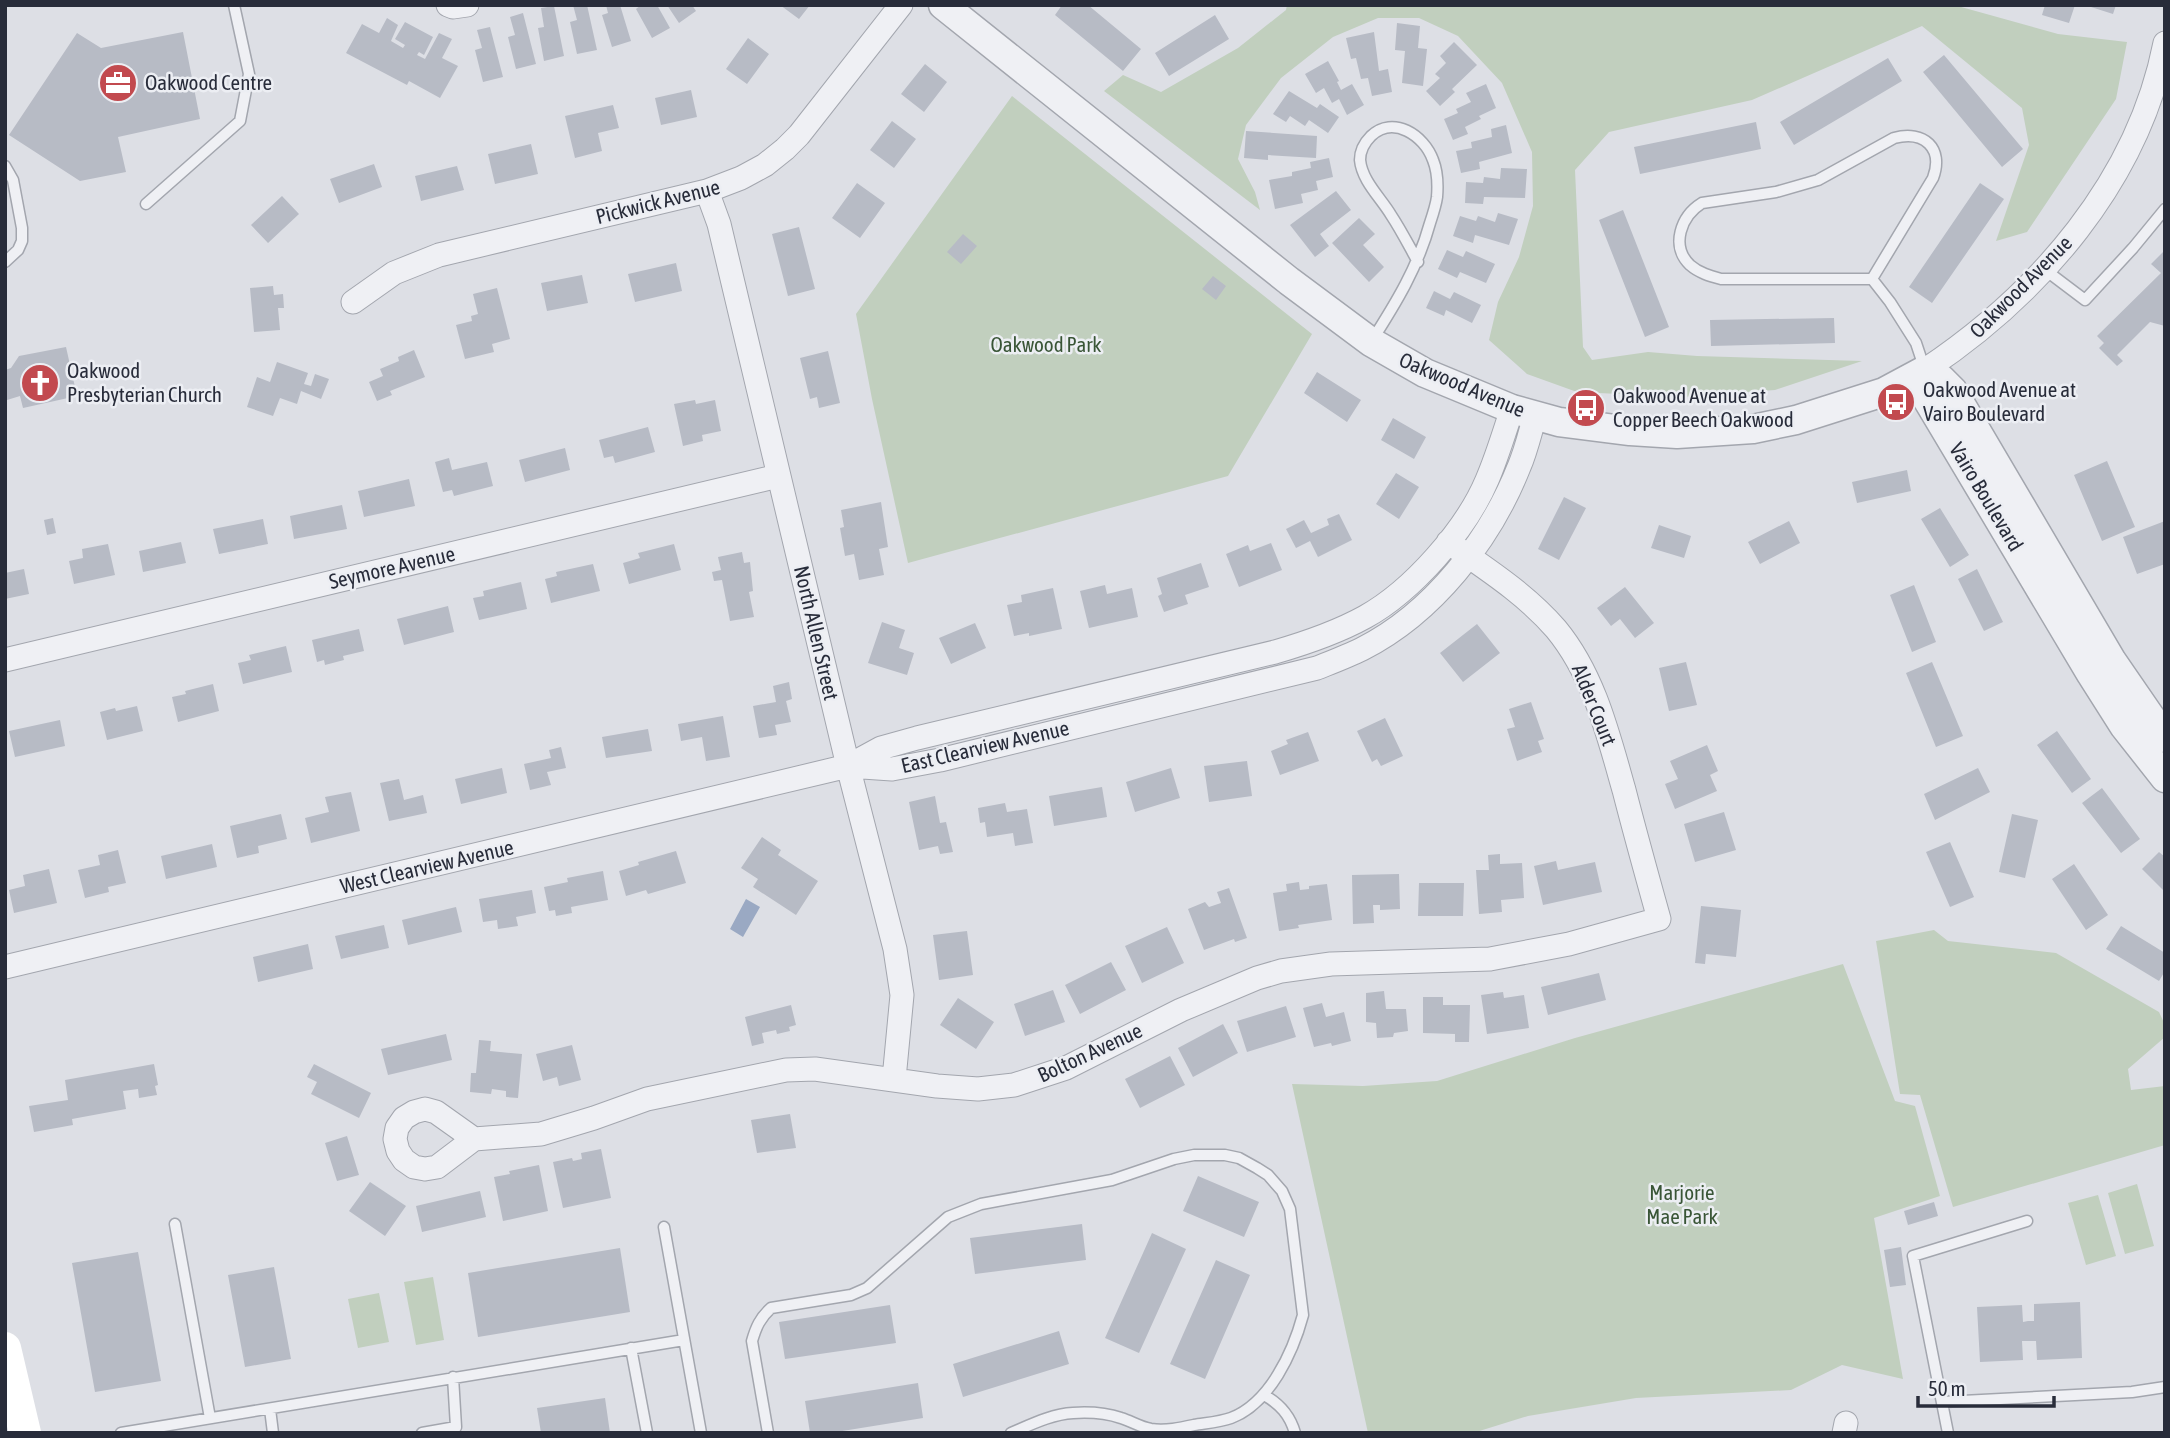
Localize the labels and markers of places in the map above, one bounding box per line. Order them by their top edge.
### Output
office icon: Oakwood Centre [97,62,139,104]
place label: Oakwood Centre [145,70,272,94]
place label: Oakwood Presbyterian Church [67,358,222,406]
church icon: Oakwood Presbyterian Church [19,362,61,404]
place label: Oakwood Avenue at Vairo Boulevard [1923,377,2076,425]
bus stop icon: Oakwood Avenue at Vairo Boulevard [1875,381,1917,423]
place label: Oakwood Avenue at Copper Beech Oakwood [1613,383,1794,431]
bus stop icon: Oakwood Avenue at Copper Beech Oakwood [1565,387,1607,429]

